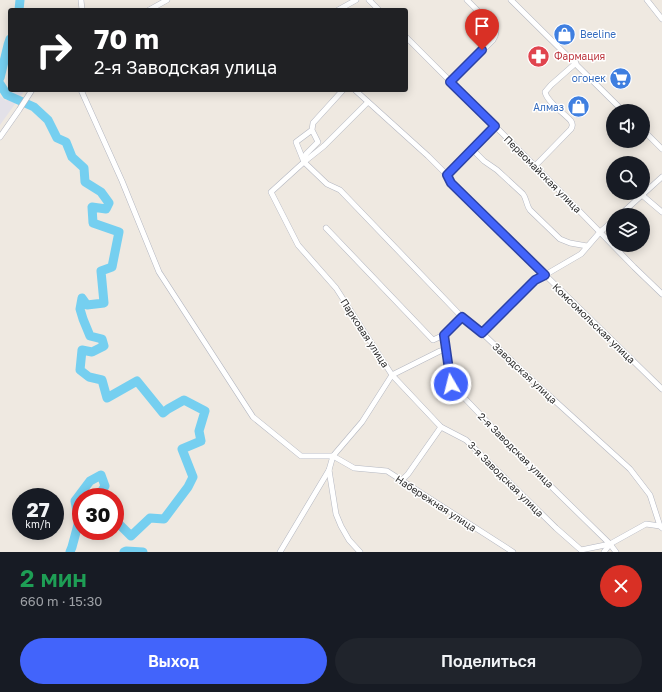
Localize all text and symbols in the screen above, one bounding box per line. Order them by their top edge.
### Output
pin [465,9,499,50]
icon: arrive [471,15,493,37]
shop icon: Beeline [552,21,578,47]
text: 70 m [94,22,159,55]
icon: right [28,24,80,76]
place label: Beeline [580,28,616,40]
pharmacy icon: Фармация [525,43,551,69]
place label: Фармация [554,50,605,62]
text: 2-я Заводская улица [94,56,277,78]
supermarket icon: огонек [608,65,634,91]
place label: огонек [572,72,606,84]
shop icon: Алмаз [566,94,592,120]
place label: Алмаз [533,101,564,113]
map controls [606,104,650,252]
button: sound [606,104,650,148]
street label: Первомайская улица [502,133,584,215]
button: search [606,156,650,200]
button: layers [606,208,650,252]
street label: Комсомольская улица [550,280,638,366]
street label: Парковая улица [338,296,392,370]
street label: Заводская улица [490,340,560,406]
position arrow [430,363,472,405]
street label: 2-я Заводская улица [476,410,556,490]
street label: 3-я Заводская улица [466,439,546,519]
street label: Набережная улица [393,472,479,534]
speed limit sign: 30 [72,488,124,540]
text: 27 [26,497,50,521]
text: km/h [25,518,51,530]
text: 2 мин [20,563,87,592]
button: close [600,565,642,607]
text: 660 m · 15:30 [20,593,102,609]
button: Выход [20,638,327,684]
button: Поделиться [335,638,642,684]

